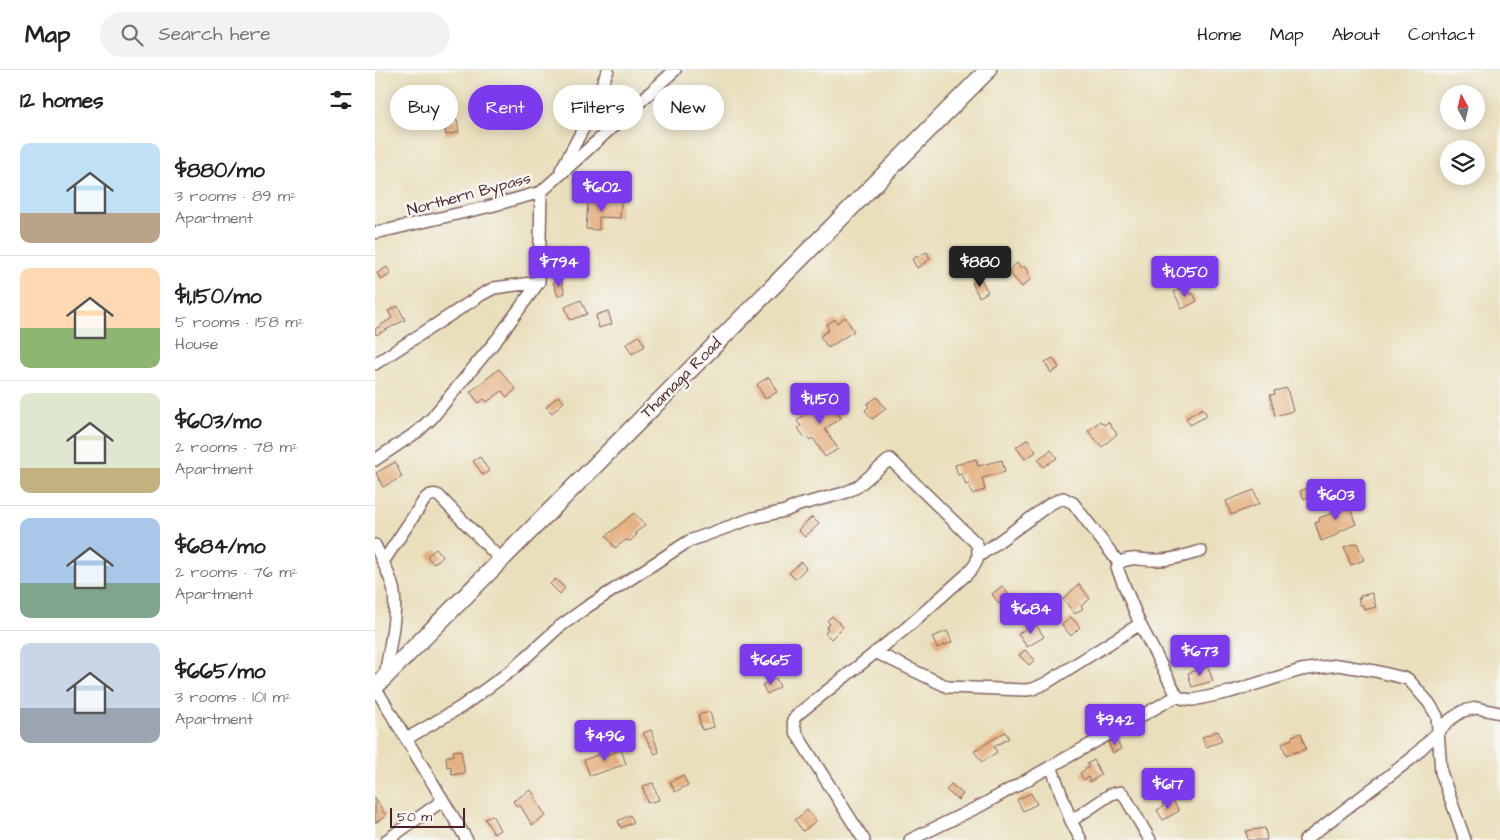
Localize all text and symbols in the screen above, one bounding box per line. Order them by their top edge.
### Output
search box [100,12,450,57]
text: Map [25,18,70,52]
icon: search [118,21,146,49]
text: Search here [158,21,271,48]
text: Home [1197,22,1242,47]
text: Map [1270,22,1304,47]
text: About [1332,22,1380,47]
text: Contact [1408,22,1475,47]
chip: Buy [390,85,458,130]
chip: Rent [468,85,543,130]
chip: Filters [553,85,643,130]
chip: New [653,85,724,130]
north arrow [1440,85,1485,130]
map controls [1440,85,1485,185]
text: 12 homes [20,86,104,115]
icon: filters [327,86,355,114]
button: layers [1440,140,1485,185]
text: $880/mo [175,156,265,185]
icon: home [60,163,120,223]
street label: Northern Bypass [405,167,534,222]
pin: $602 [572,170,632,213]
text: $602 [583,176,621,198]
text: 3 rooms · 89 m² [175,185,296,207]
text: Apartment [175,207,253,229]
pin: $794 [529,246,589,288]
pin: $880 [950,246,1010,288]
text: $794 [540,251,578,273]
text: $880 [960,251,1000,273]
pin: $1,050 [1144,256,1226,298]
text: $1,050 [1162,261,1208,283]
text: $1,150/mo [175,282,262,311]
icon: home [60,288,120,348]
text: 5 rooms · 158 m² [175,311,304,333]
text: House [175,333,219,355]
street label: Thamaga Road [636,333,727,424]
pin: $1,150 [779,382,861,425]
text: $1,150 [801,388,839,410]
text: $603/mo [175,407,262,436]
icon: home [60,413,120,473]
text: 2 rooms · 78 m² [175,436,298,458]
text: Apartment [175,458,253,480]
pin: $603 [1306,478,1366,521]
text: $603 [1317,484,1355,506]
text: $684/mo [175,532,265,561]
icon: home [60,538,120,598]
text: 2 rooms · 76 m² [175,561,298,583]
text: Apartment [175,583,253,605]
pin: $684 [1001,592,1061,635]
text: $684 [1011,598,1051,620]
pin: $673 [1170,634,1230,677]
text: $673 [1182,640,1218,662]
pin: $665 [741,644,801,686]
text: $665 [751,649,791,671]
text: $665/mo [175,657,266,686]
icon: home [60,663,120,723]
text: 3 rooms · 101 m² [175,686,291,708]
pin: $942 [1085,704,1145,746]
text: Apartment [175,708,253,730]
text: $942 [1096,709,1134,731]
pin: $496 [575,720,635,762]
text: $496 [586,725,624,747]
pin: $617 [1138,768,1198,810]
text: $617 [1153,773,1183,795]
scale bar [390,805,465,828]
text: 50 m [397,807,432,827]

